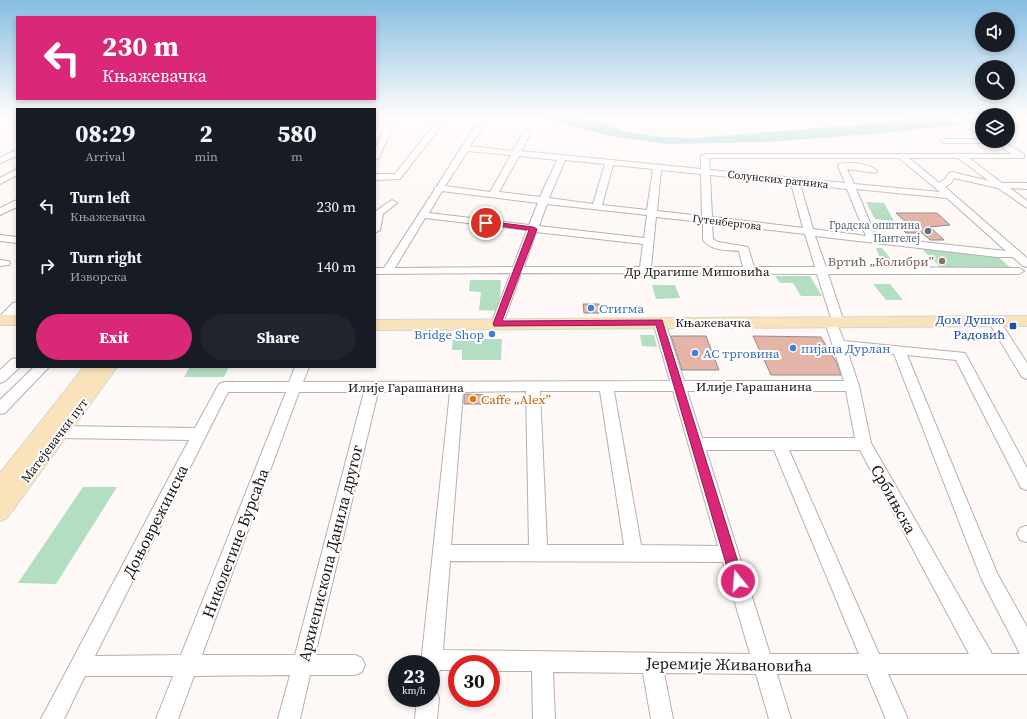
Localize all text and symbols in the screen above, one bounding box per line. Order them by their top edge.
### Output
map controls [975,12,1015,148]
button: sound [975,12,1015,52]
text: 230 m [102,27,179,65]
icon: left [36,32,88,84]
button: search [975,60,1015,100]
text: Књажевачка [102,63,207,88]
button: layers [975,108,1015,148]
text: 08:29 [75,117,135,150]
text: 2 [200,117,213,150]
text: 580 [277,117,317,150]
text: Arrival [85,148,125,165]
text: min [194,148,218,165]
text: m [291,148,303,165]
street label: Солунских ратника [727,167,830,192]
text: Turn left [70,187,130,208]
icon: left [36,195,58,217]
text: 230 m [316,196,356,217]
pin [469,206,503,240]
text: Књажевачка [70,208,146,225]
street label: Гутенбергова [691,211,763,234]
icon: arrive [475,212,497,234]
place label: Градска општина Пантелеј [829,218,920,246]
marker: Градска општина Пантелеј [923,226,933,236]
text: Turn right [70,247,142,268]
place label: Вртић „Колибри” [828,253,934,270]
icon: right [36,255,58,277]
text: 140 m [316,256,356,277]
marker: Вртић „Колибри” [937,256,947,266]
street label: Др Драгише Мишовића [624,263,770,280]
text: Изворска [70,268,127,285]
place label: Стигма [599,300,644,317]
marker: Стигма [586,303,596,313]
place label: Дом Душко Радовић [936,311,1005,343]
button: Exit [36,314,192,360]
button: Share [200,314,356,360]
street label: Књажевачка [675,314,751,331]
marker: Дом Душко Радовић [1008,321,1018,331]
place label: Bridge Shop [414,326,484,343]
marker: Bridge Shop [487,329,497,339]
place label: пијаца Дурлан [801,340,891,357]
marker: пијаца Дурлан [788,343,798,353]
place label: АС трговина [703,345,780,362]
marker: АС трговина [690,348,700,358]
street label: Илије Гарашанина [696,378,812,395]
street label: Илије Гарашанина [348,379,464,396]
place label: Caffe „Alex” [481,391,551,408]
street label: Матејевачки пут [17,394,92,486]
marker: Caffe „Alex” [468,394,478,404]
street label: Архиепископа Данила другог [292,442,368,664]
street label: Доњоврежинска [117,460,193,581]
street label: Србињска [866,460,922,538]
street label: Николетине Бурсаћа [196,464,274,621]
position arrow [717,560,759,602]
street label: Јеремије Живановића [645,652,813,676]
speed limit sign: 30 [448,655,500,707]
text: 23 [403,662,425,690]
text: km/h [402,684,426,697]

